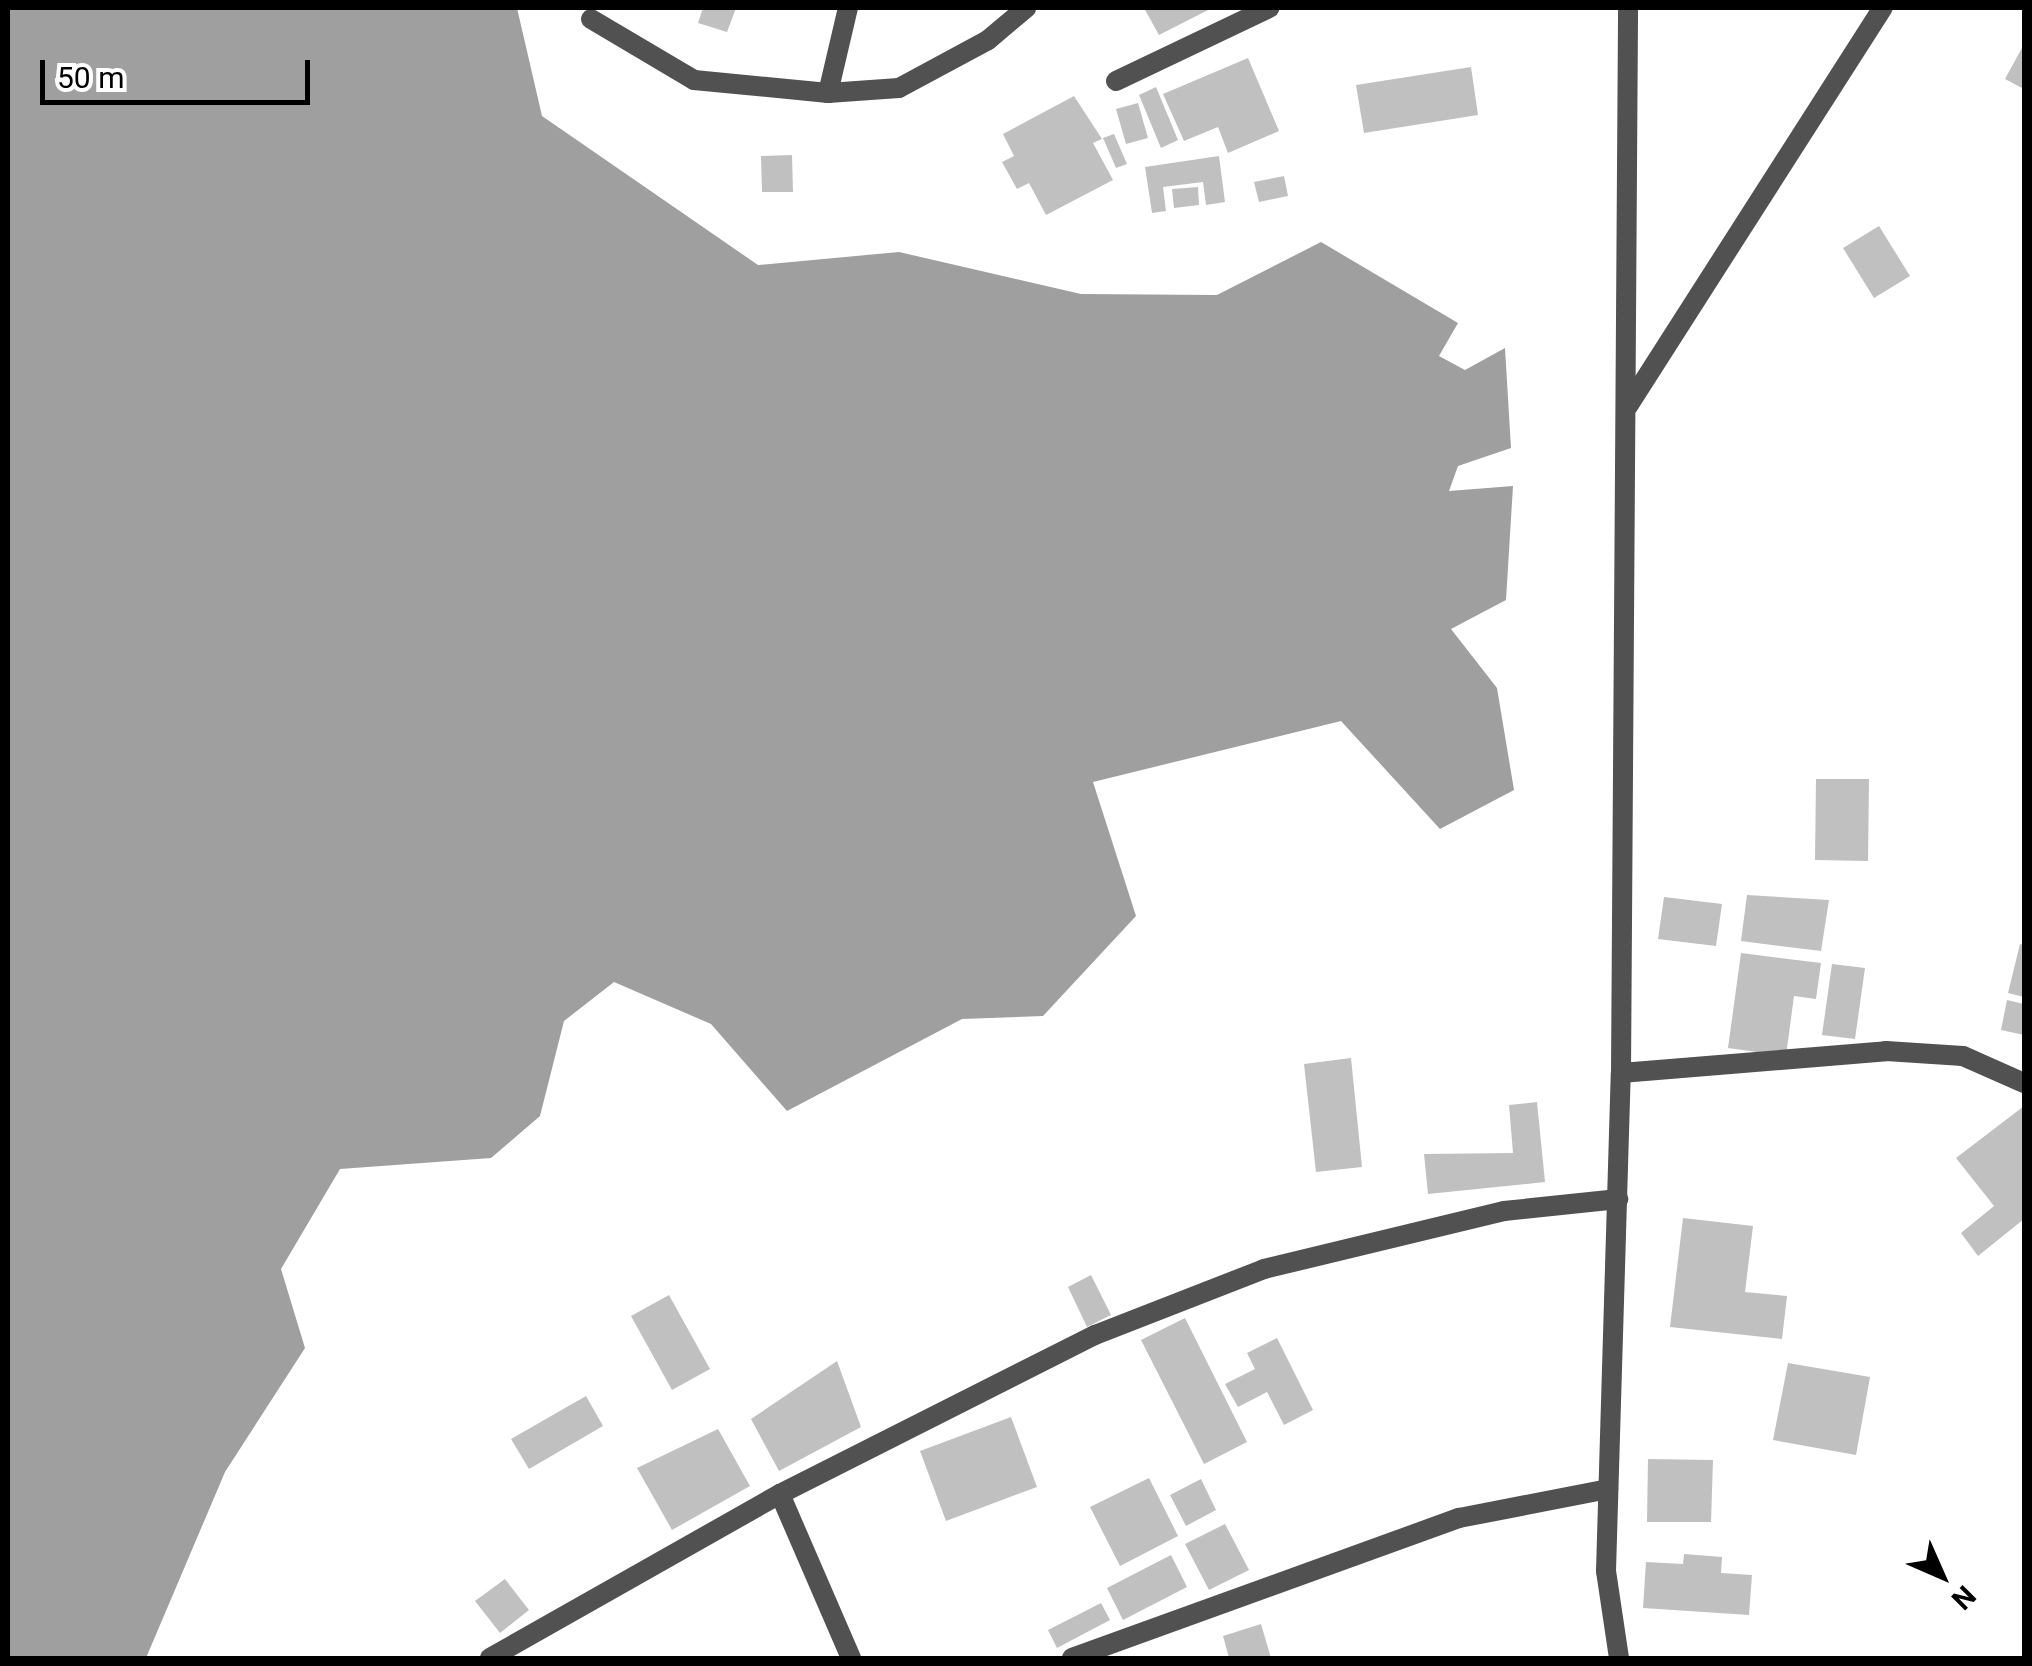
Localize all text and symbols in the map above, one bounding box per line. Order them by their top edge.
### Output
scale bar [45,40,315,102]
text: 50 m [57,60,124,95]
north arrow [1892,1526,1992,1626]
text: N [1945,1579,1982,1616]

